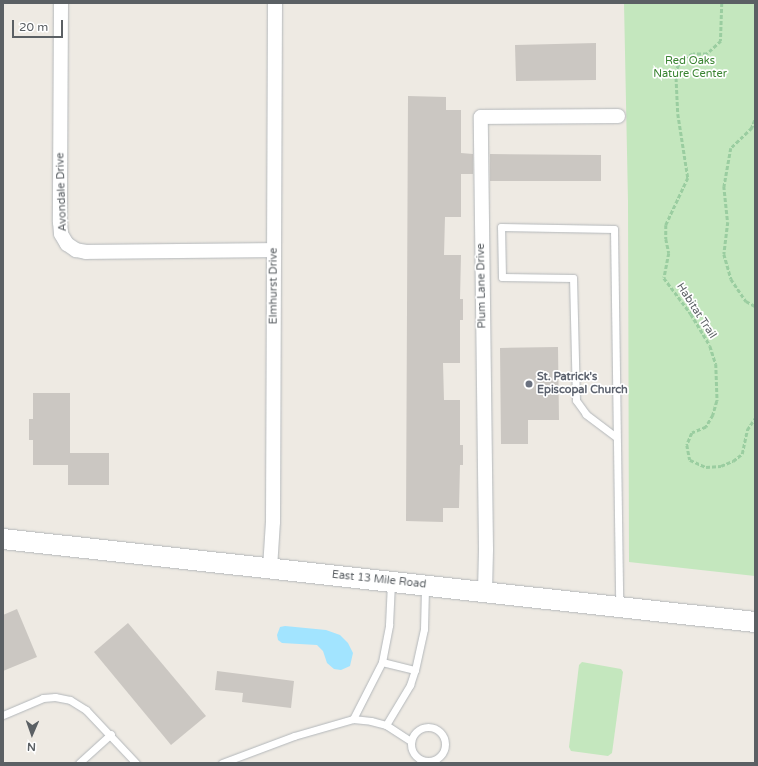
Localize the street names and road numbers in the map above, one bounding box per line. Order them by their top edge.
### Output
street label: Avondale Drive [54,152,70,232]
street label: Plum Lane Drive [475,243,489,329]
street label: Elmhurst Drive [267,248,281,324]
street label: Habitat Trail [673,281,719,341]
street label: East 13 Mile Road [331,568,427,592]

